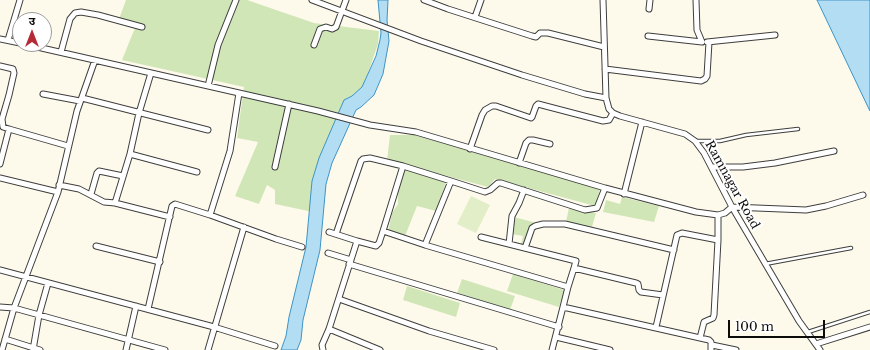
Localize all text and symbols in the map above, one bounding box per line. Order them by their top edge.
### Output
north arrow [12,12,52,52]
text: उ [29,14,35,28]
street label: Ramnagar Road [702,138,762,232]
scale bar [730,312,827,338]
text: 100 m [735,319,774,334]

